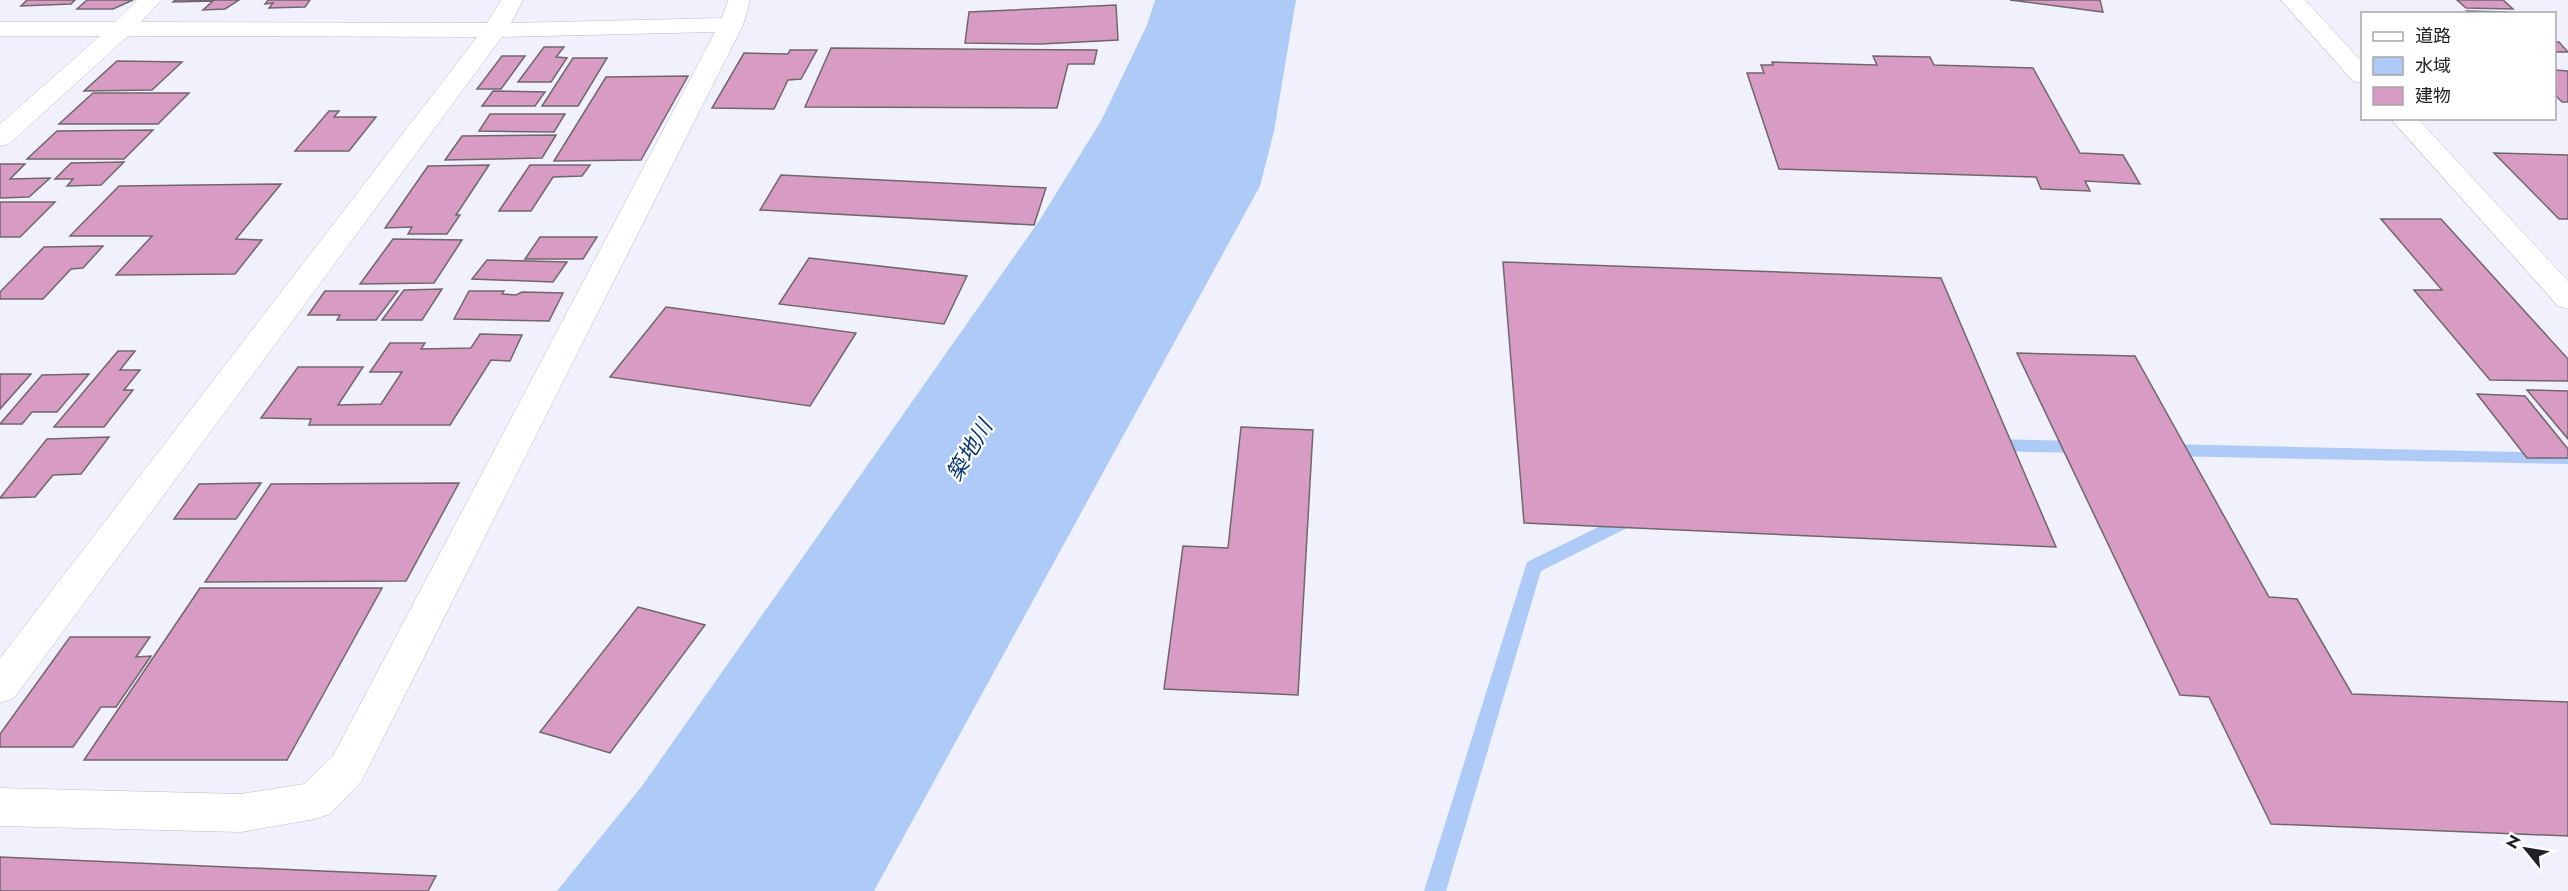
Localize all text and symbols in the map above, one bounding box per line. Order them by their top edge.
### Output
legend [2361,12,2556,120]
text: 道路 [2415,23,2451,49]
text: 水域 [2415,53,2451,79]
text: 建物 [2415,83,2451,109]
water label: 築地川 [938,412,1001,487]
north arrow [2496,819,2556,879]
text: N [2500,830,2527,853]

